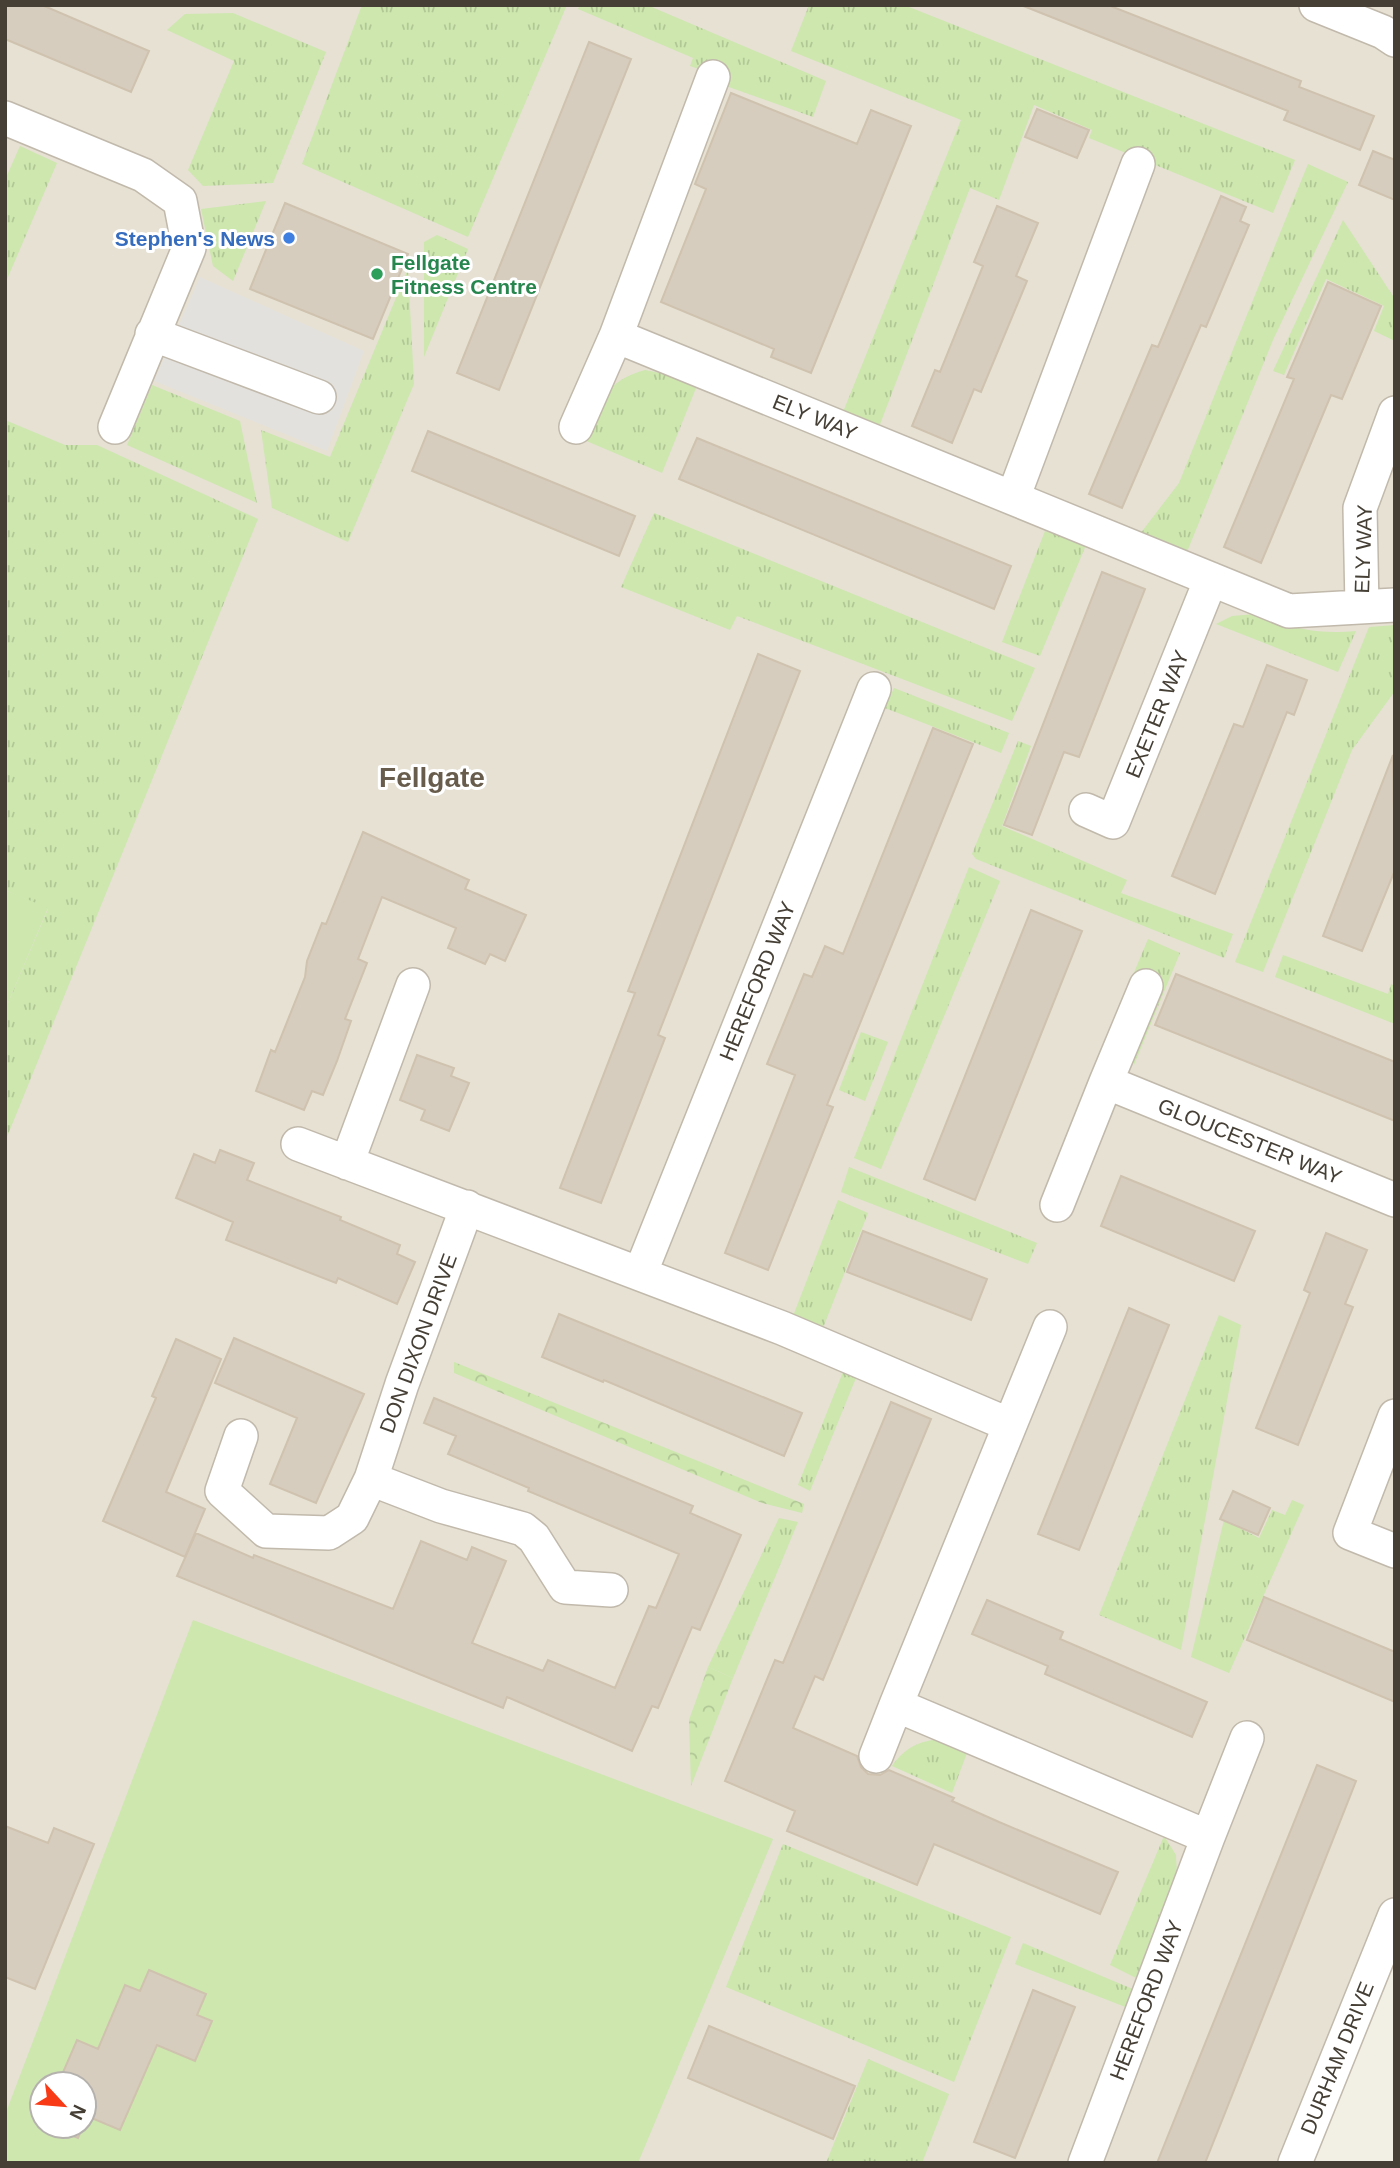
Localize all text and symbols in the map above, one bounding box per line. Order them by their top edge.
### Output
place label: Stephen's News [115,227,275,250]
marker: Stephen's News [281,230,297,246]
place label: Fellgate Fitness Centre [391,251,537,298]
marker: Fellgate Fitness Centre [369,266,385,282]
street label: ELY WAY [769,390,861,444]
street label: ELY WAY [1350,504,1376,594]
street label: EXETER WAY [1121,647,1193,781]
district label: Fellgate [379,762,485,793]
street label: HEREFORD WAY [715,898,799,1064]
street label: GLOUCESTER WAY [1155,1094,1345,1188]
street label: DON DIXON DRIVE [375,1250,461,1436]
street label: HEREFORD WAY [1105,1917,1187,2083]
street label: DURHAM DRIVE [1296,1979,1378,2137]
north arrow [28,2070,98,2140]
text: N [65,2101,90,2123]

